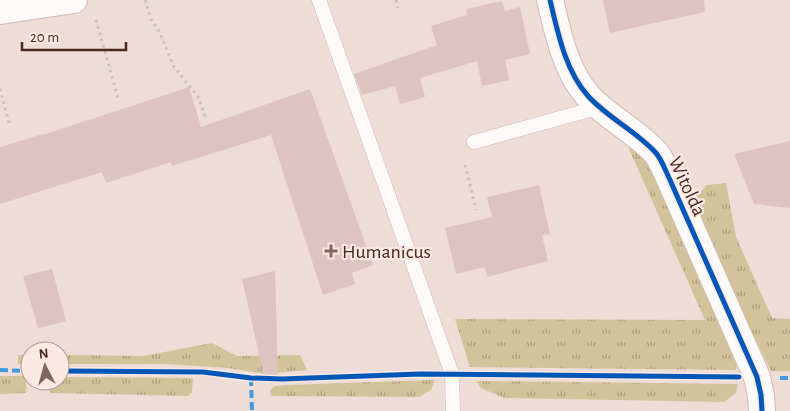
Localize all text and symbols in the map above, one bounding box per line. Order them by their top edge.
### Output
scale bar [22,20,126,52]
text: 20 m [30,30,59,45]
street label: Witolda [665,154,710,219]
place label: Humanicus [342,242,431,262]
marker: Humanicus [324,244,338,258]
north arrow [20,341,70,391]
text: N [38,347,49,362]

